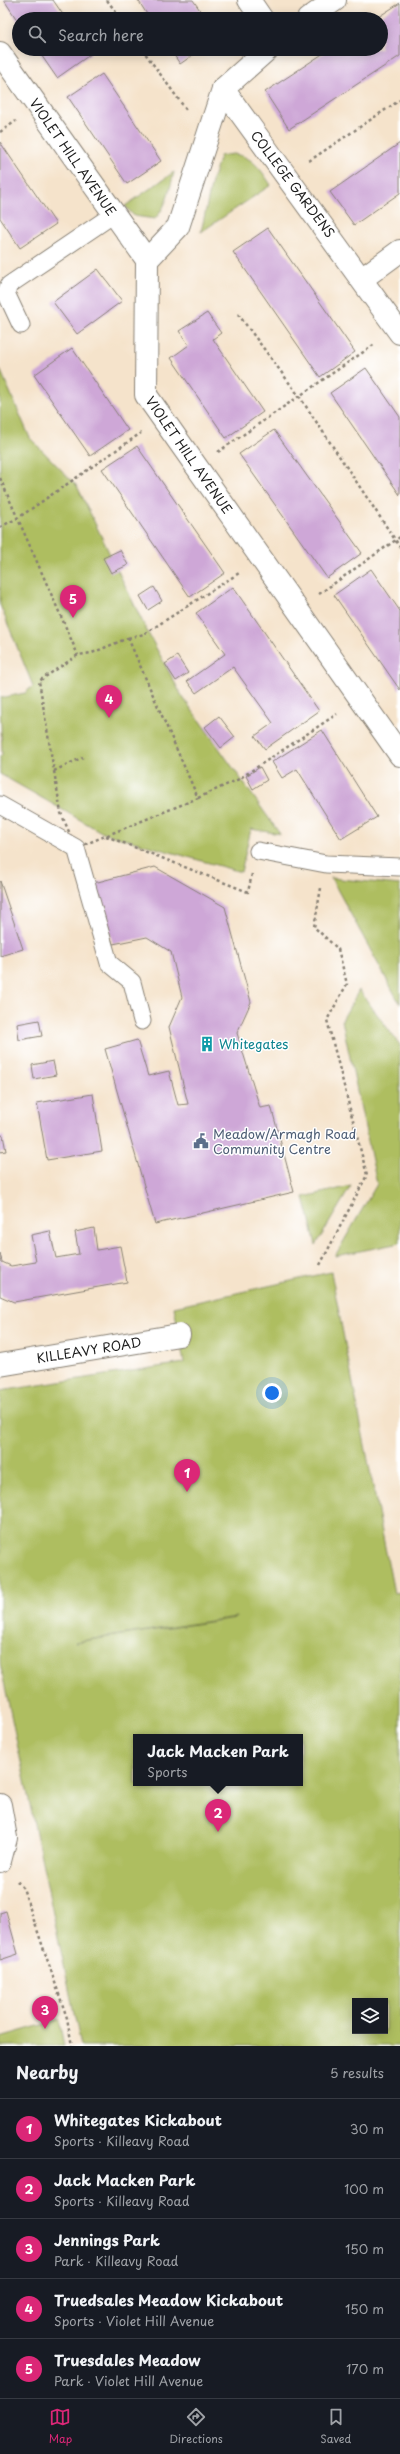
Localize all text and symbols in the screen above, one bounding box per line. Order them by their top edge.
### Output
search box [12,12,388,56]
icon: search [26,23,48,45]
text: Search here [58,23,144,46]
street label: VIOLET HILL AVENUE [26,94,121,219]
street label: COLLEGE GARDENS [247,126,340,241]
street label: VIOLET HILL AVENUE [142,392,237,517]
pin: 5 [60,585,86,618]
pin: 4 [96,685,122,718]
place label: Whitegates [219,1034,288,1053]
building icon: Whitegates [198,1035,216,1053]
place label: Meadow/Armagh Road Community Centre [213,1124,356,1158]
public building icon: Meadow/Armagh Road Community Centre [192,1132,210,1150]
street label: KILLEAVY ROAD [35,1332,143,1367]
your location [262,1383,282,1403]
pin: 1 [174,1459,200,1492]
popup [133,1734,303,1786]
text: Jack Macken Park [147,1739,289,1762]
text: Sports [147,1762,187,1781]
pin: 2 [205,1799,231,1832]
pin: 3 [32,1996,58,2029]
map controls [352,1998,388,2034]
button: layers [352,1998,388,2034]
text: Nearby [16,2059,78,2085]
text: 5 results [330,2063,384,2082]
text: Whitegates Kickabout [54,2108,222,2131]
text: 1 [26,2119,32,2138]
text: 30 m [350,2119,384,2138]
text: Sports · Killeavy Road [54,2131,190,2150]
text: Jack Macken Park [54,2168,195,2191]
text: 2 [24,2179,34,2198]
text: 100 m [344,2179,384,2198]
text: Sports · Killeavy Road [54,2191,190,2210]
text: Jennings Park [54,2228,160,2251]
text: 3 [25,2239,33,2258]
text: 150 m [345,2239,384,2258]
text: Park · Killeavy Road [54,2251,179,2270]
text: Truedsales Meadow Kickabout [54,2288,283,2311]
text: 4 [25,2299,33,2318]
text: 150 m [345,2299,384,2318]
text: Sports · Violet Hill Avenue [54,2311,214,2330]
text: Truesdales Meadow [54,2348,201,2371]
text: 5 [25,2359,33,2378]
text: 170 m [346,2359,384,2378]
text: Park · Violet Hill Avenue [54,2371,203,2390]
tab: Map [49,2406,72,2447]
tab: Directions [169,2406,223,2447]
tab: Saved [320,2406,351,2447]

